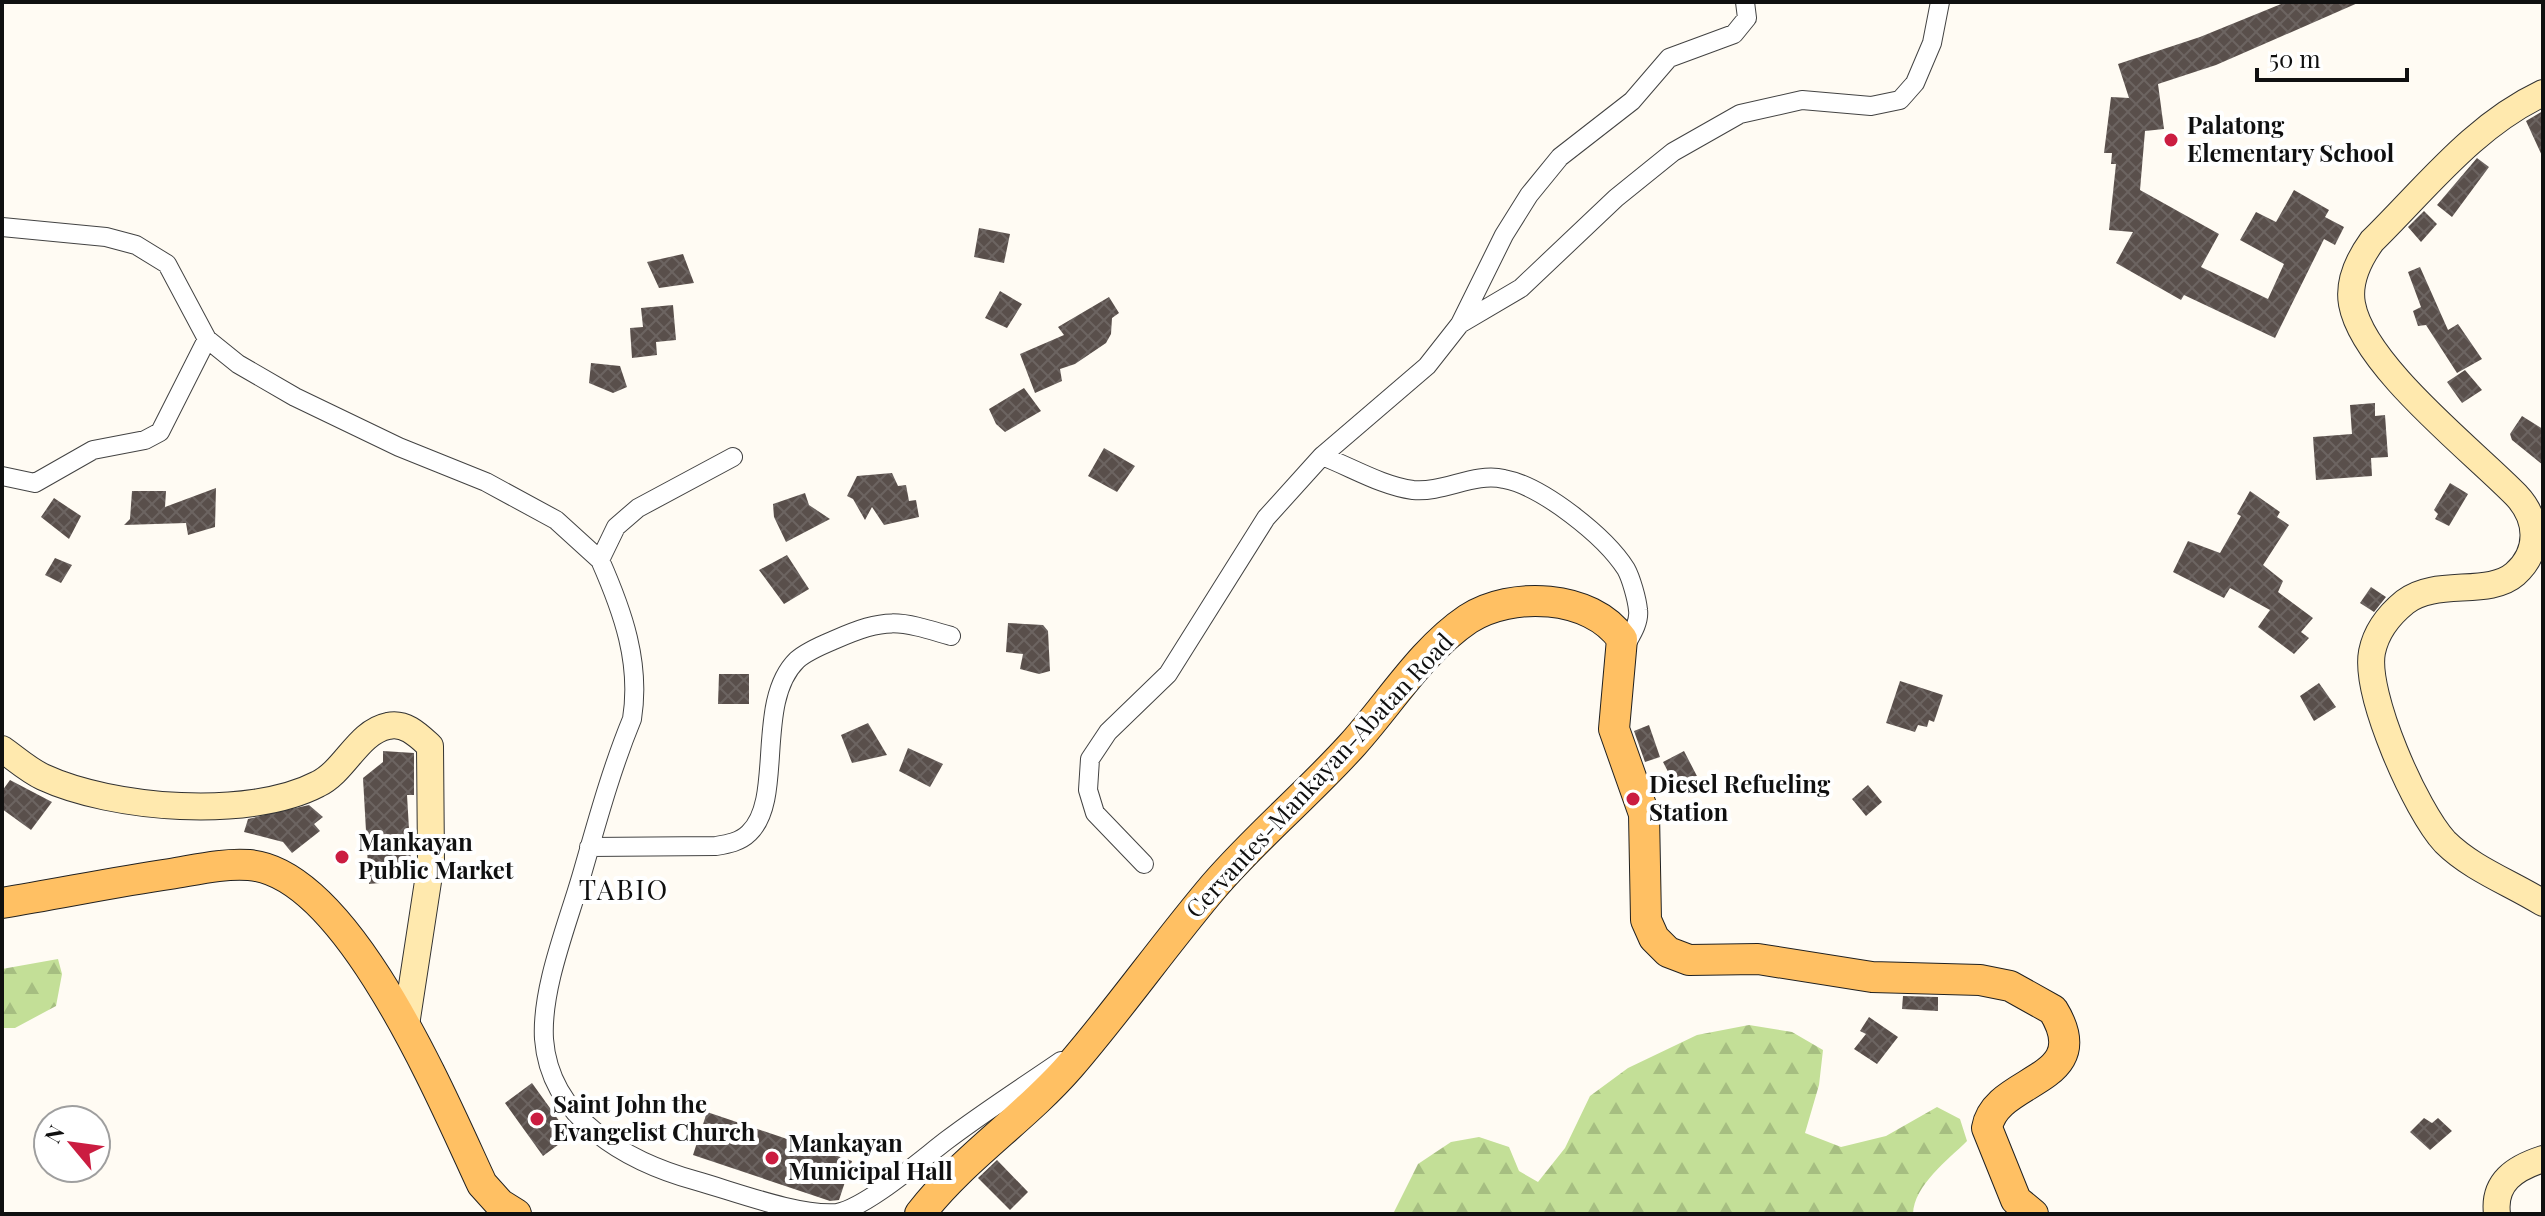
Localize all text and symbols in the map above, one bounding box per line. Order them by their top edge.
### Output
scale bar [2257,32,2407,82]
text: 50 m [2269,42,2321,74]
place label: Palatong Elementary School [2187,108,2395,168]
marker: Palatong Elementary School [2162,131,2180,149]
street label: Cervantes-Mankayan-Abatan Road [1178,625,1459,924]
place label: Diesel Refueling Station [1649,767,1831,827]
marker: Diesel Refueling Station [1624,790,1642,808]
place label: Mankayan Public Market [358,825,514,885]
marker: Mankayan Public Market [333,848,351,866]
district label: TABIO [579,870,669,907]
place label: Saint John the Evangelist Church [553,1087,756,1147]
north arrow [32,1104,112,1184]
marker: Saint John the Evangelist Church [528,1110,546,1128]
text: N [37,1120,71,1148]
place label: Mankayan Municipal Hall [788,1126,953,1186]
marker: Mankayan Municipal Hall [763,1149,781,1167]

